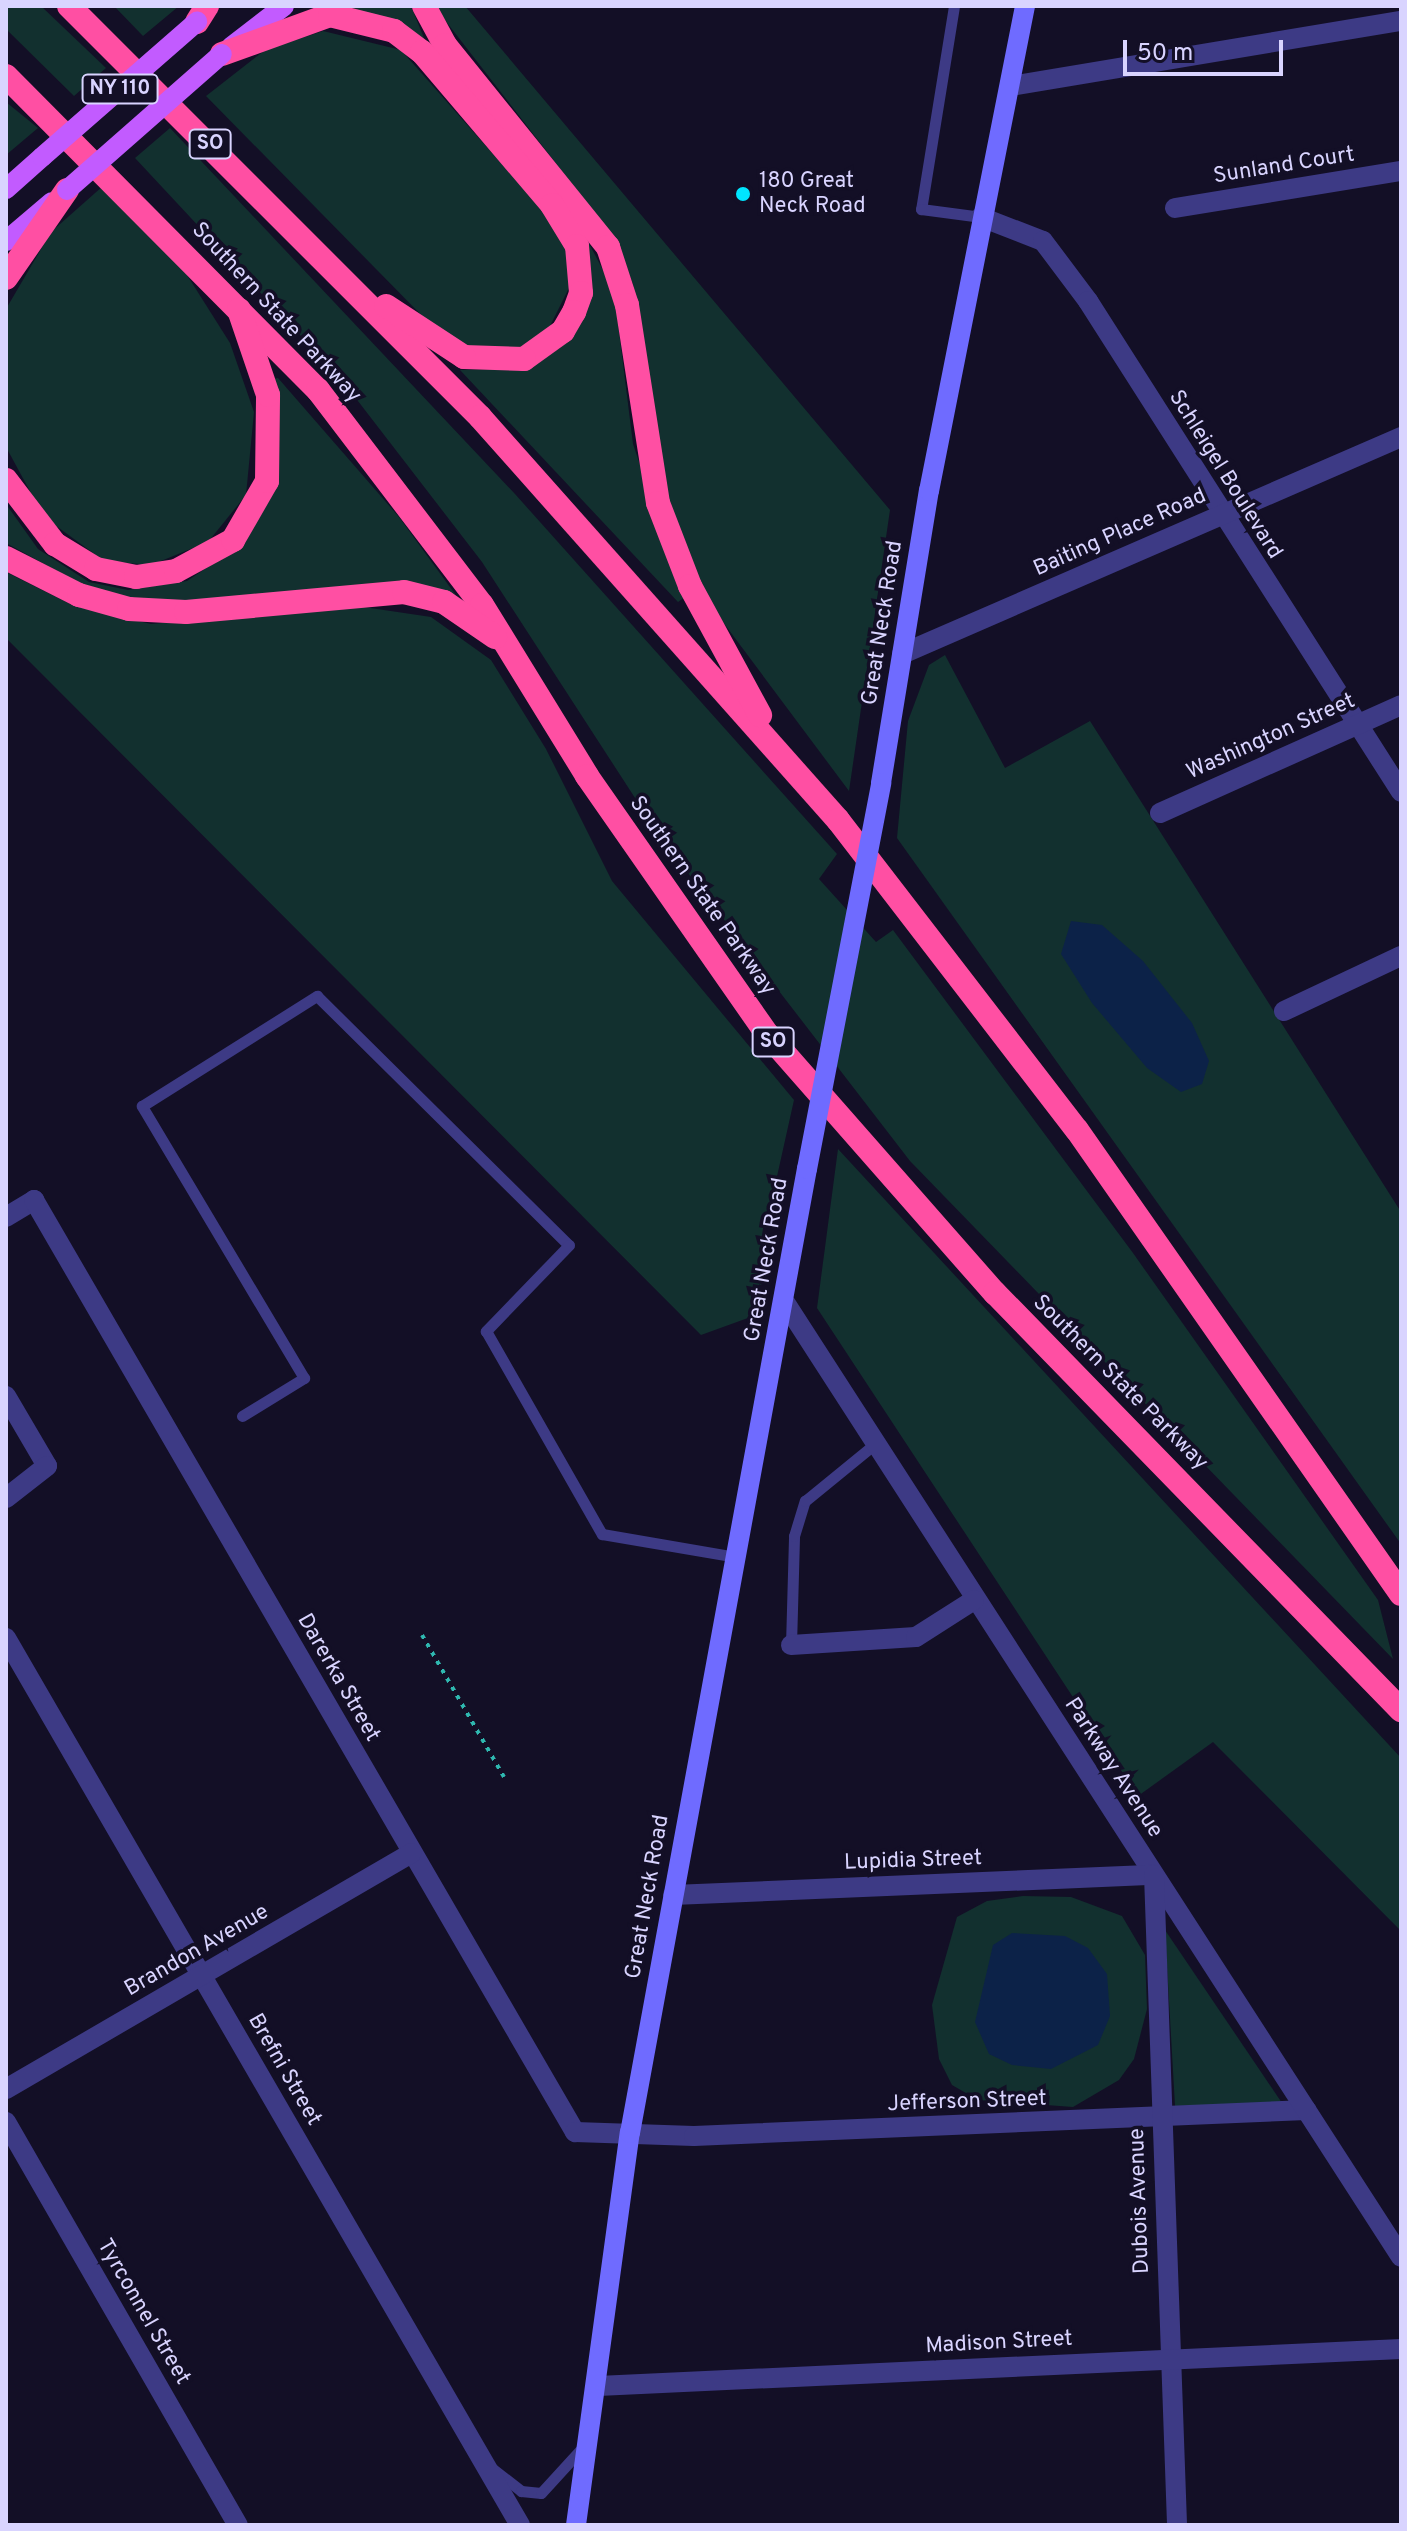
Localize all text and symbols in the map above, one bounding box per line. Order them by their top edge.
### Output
scale bar [1127,24,1287,74]
text: 50 m [1137,39,1193,69]
road number: NY 110 [80,73,160,105]
road number: SO [188,128,232,160]
street label: Sunland Court [1212,142,1356,190]
place label: 180 Great Neck Road [759,168,866,220]
marker: 180 Great Neck Road [734,185,752,203]
street label: Southern State Parkway [185,217,367,409]
street label: Schleigel Boulevard [1162,386,1288,564]
street label: Baiting Place Road [1030,483,1210,583]
street label: Great Neck Road [857,539,909,707]
street label: Washington Street [1183,688,1359,786]
street label: Southern State Parkway [623,791,781,1001]
road number: SO [751,1026,795,1058]
street label: Great Neck Road [740,1176,794,1344]
street label: Southern State Parkway [1027,1290,1213,1476]
street label: Darerka Street [291,1609,385,1747]
street label: Parkway Avenue [1058,1693,1168,1843]
street label: Great Neck Road [621,1813,675,1981]
street label: Lupidia Street [844,1845,982,1877]
street label: Brandon Avenue [120,1899,274,2003]
street label: Brefni Street [241,2009,327,2131]
street label: Jefferson Street [887,2086,1047,2118]
street label: Dubois Avenue [1124,2127,1156,2275]
street label: Tyrconnel Street [91,2234,195,2390]
street label: Madison Street [925,2326,1073,2360]

